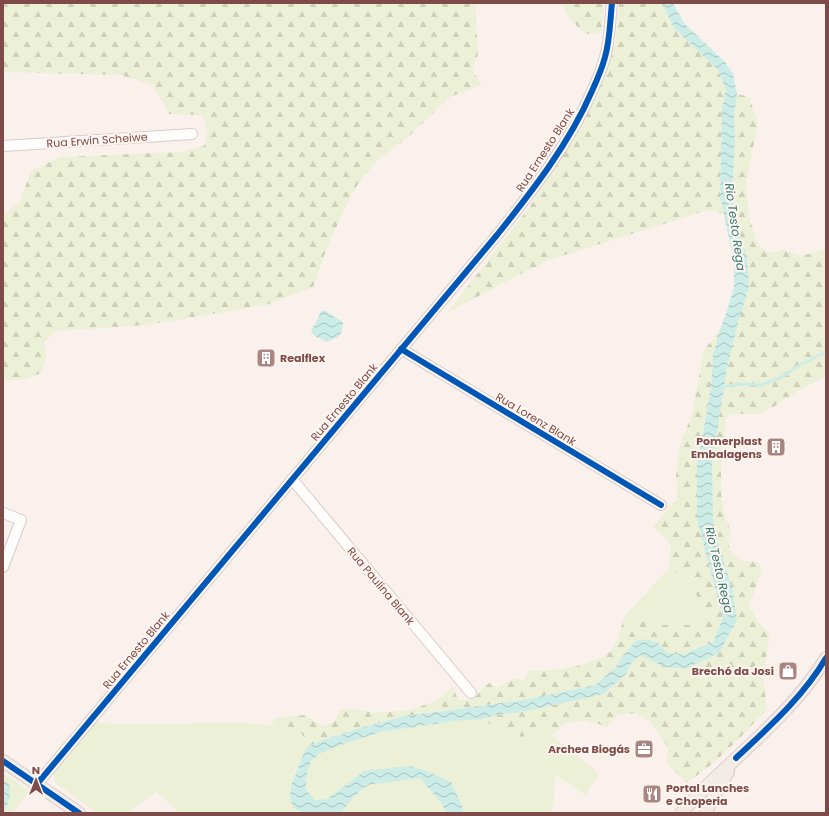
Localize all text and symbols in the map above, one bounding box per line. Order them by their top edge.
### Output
street label: Rua Ernesto Blank [512,105,578,195]
street label: Rua Erwin Scheiwe [46,128,148,152]
water label: Rio Testo Rega [721,182,750,272]
building icon: Realflex [255,347,277,369]
place label: Realflex [280,350,326,366]
street label: Rua Ernesto Blank [307,359,382,444]
street label: Rua Lorenz Blank [493,389,580,450]
place label: Pomerplast Embalagens [691,433,763,462]
building icon: Pomerplast Embalagens [765,436,787,458]
water label: Rio Testo Rega [701,525,738,615]
street label: Rua Paulina Blank [344,544,419,629]
street label: Rua Ernesto Blank [99,607,174,692]
shop icon: Brechó da Josi [777,660,799,682]
place label: Brechó da Josi [692,663,774,679]
office icon: Archea Biogás [633,738,655,760]
place label: Archea Biogás [548,741,630,757]
north arrow [16,760,56,800]
text: N [32,762,40,778]
place label: Portal Lanches e Choperia [666,780,749,809]
restaurant icon: Portal Lanches e Choperia [641,783,663,805]

